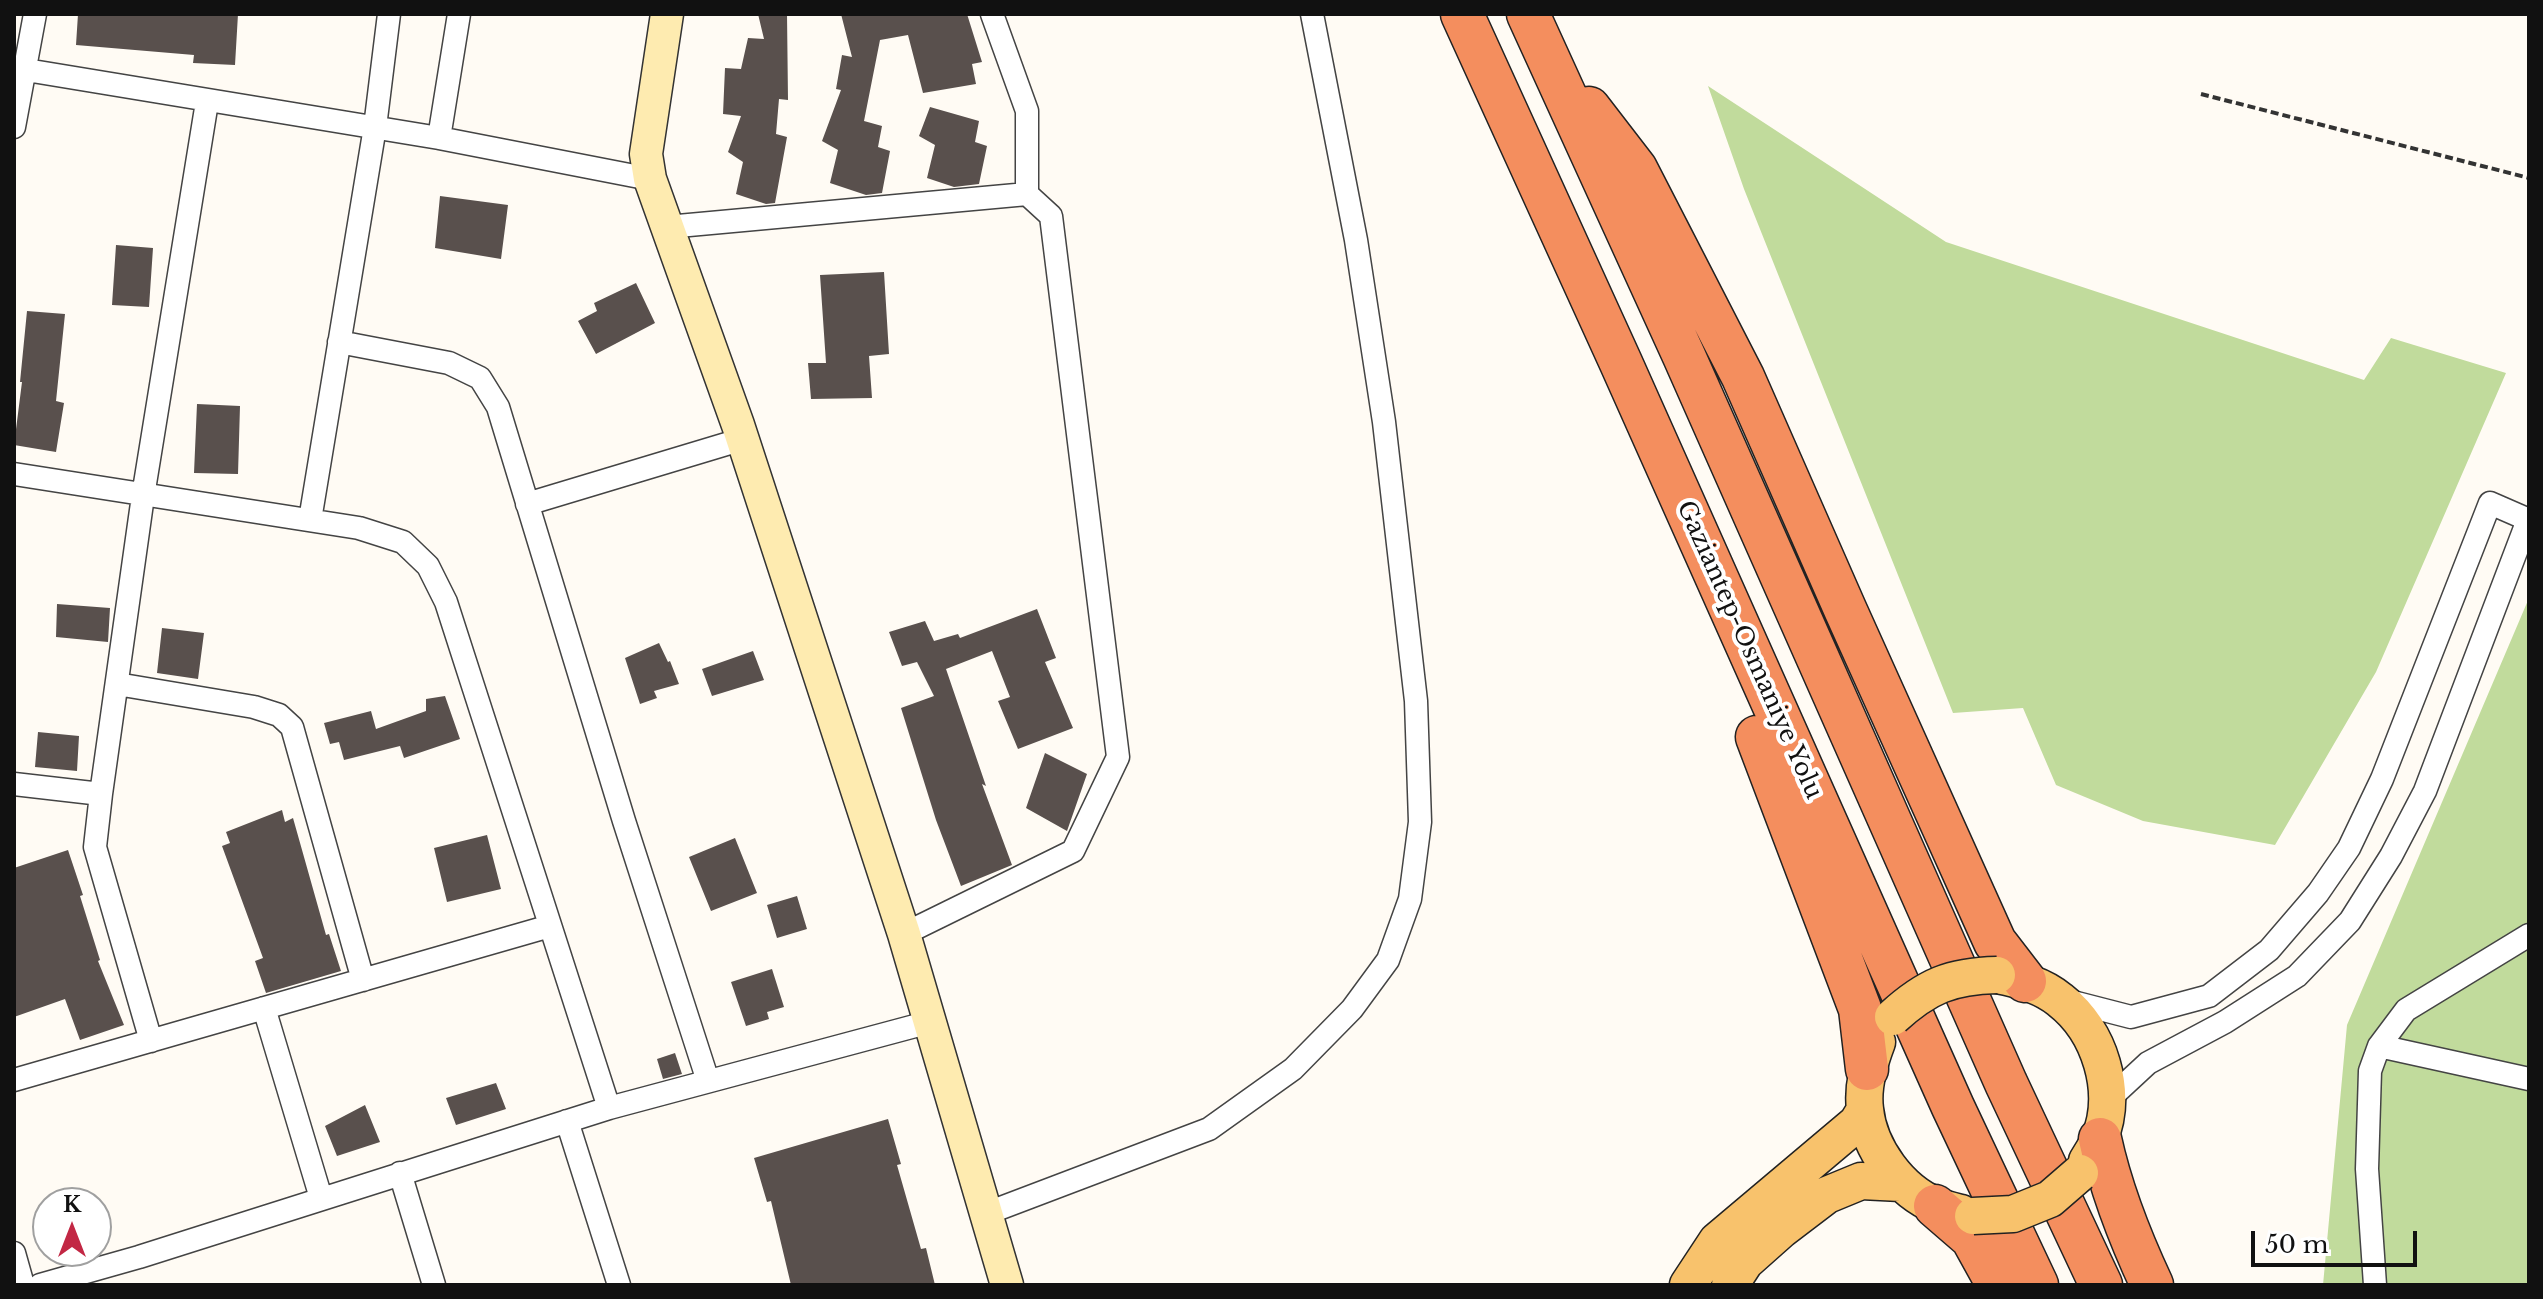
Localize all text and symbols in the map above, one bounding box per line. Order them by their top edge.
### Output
street label: Gaziantep-Osmaniye Yolu [1670,497,1828,803]
north arrow [32,1187,112,1267]
text: K [63,1191,81,1218]
scale bar [2255,1215,2421,1265]
text: 50 m [2265,1230,2328,1259]

